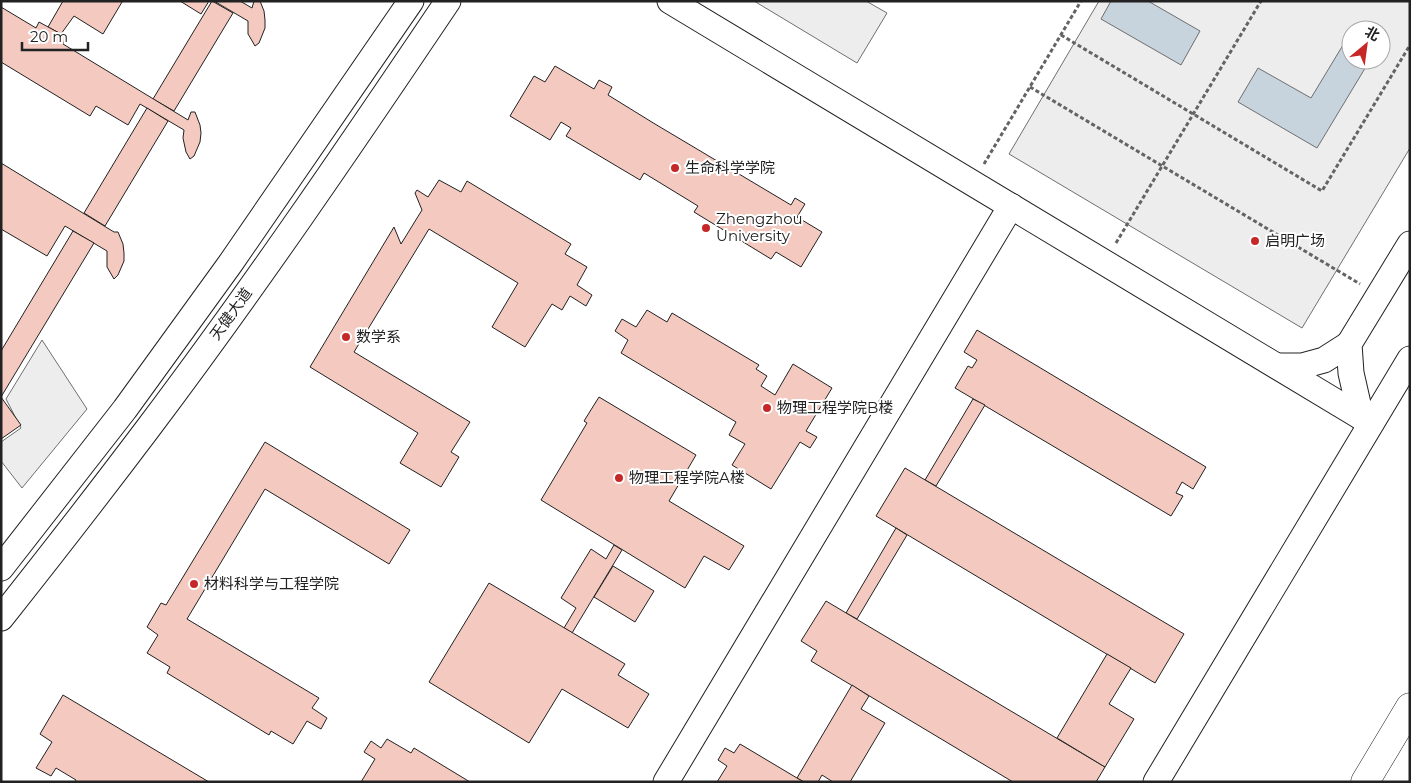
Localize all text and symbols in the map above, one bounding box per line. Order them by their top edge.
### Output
scale bar [22,20,89,52]
north arrow [1341,20,1391,70]
text: 北 [1362,22,1383,45]
text: 20 m [30,27,68,46]
place label: 生命科学学院 [685,158,775,177]
marker: 生命科学学院 [669,162,681,174]
place label: Zhengzhou University [716,209,803,245]
marker: Zhengzhou University [700,222,712,234]
place label: 启明广场 [1265,231,1325,250]
marker: 启明广场 [1249,235,1261,247]
street label: 天健大道 [205,284,256,344]
place label: 数学系 [356,327,401,346]
marker: 数学系 [340,331,352,343]
place label: 物理工程学院B楼 [777,398,893,417]
marker: 物理工程学院B楼 [761,402,773,414]
place label: 物理工程学院A楼 [629,468,745,487]
marker: 物理工程学院A楼 [613,472,625,484]
place label: 材料科学与工程学院 [204,574,339,593]
marker: 材料科学与工程学院 [188,578,200,590]

